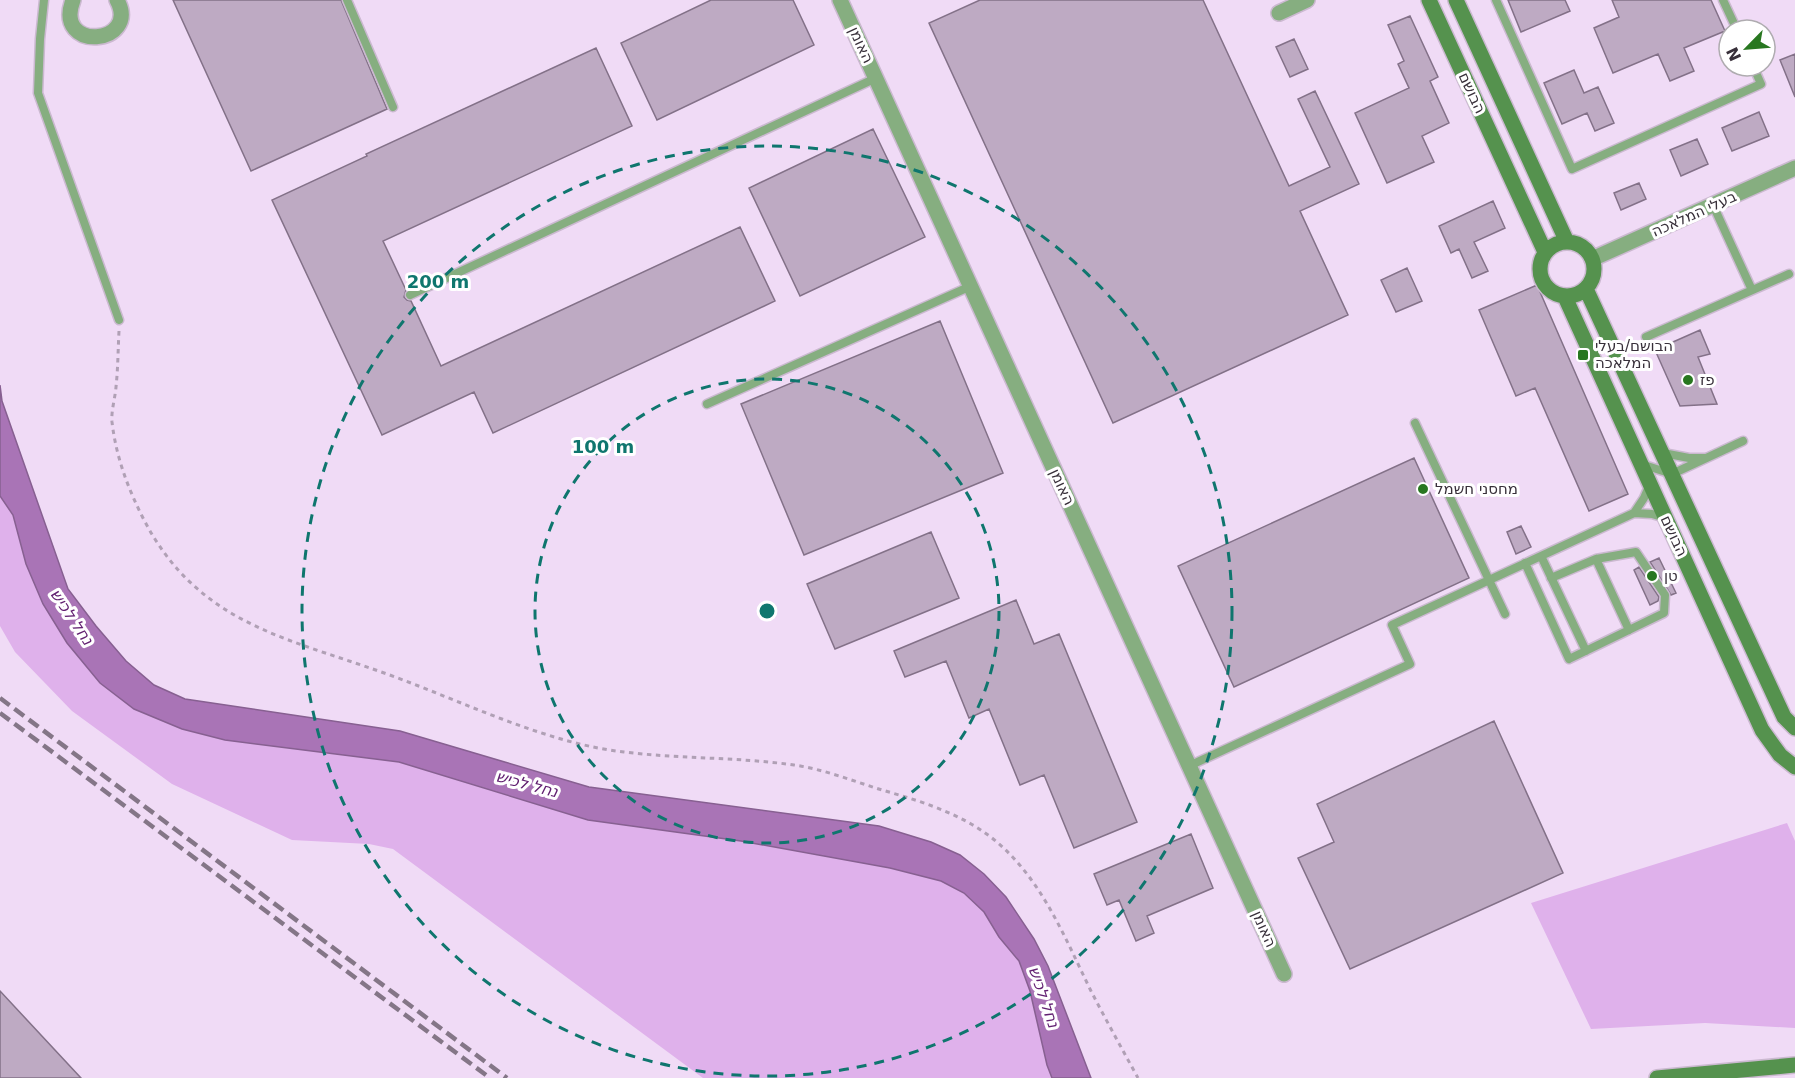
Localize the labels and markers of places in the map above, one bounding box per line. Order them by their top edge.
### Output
place label: הבושם/בעלי המלאכה [1595,337,1673,372]
marker: הבושם/בעלי המלאכה [1576,348,1590,362]
place label: פז [1700,371,1715,389]
marker: פז [1681,373,1695,387]
place label: מחסני חשמל [1435,480,1518,498]
marker: מחסני חשמל [1416,482,1430,496]
place label: טן [1664,567,1678,585]
marker: טן [1645,569,1659,583]
centre of rings [757,601,777,621]

